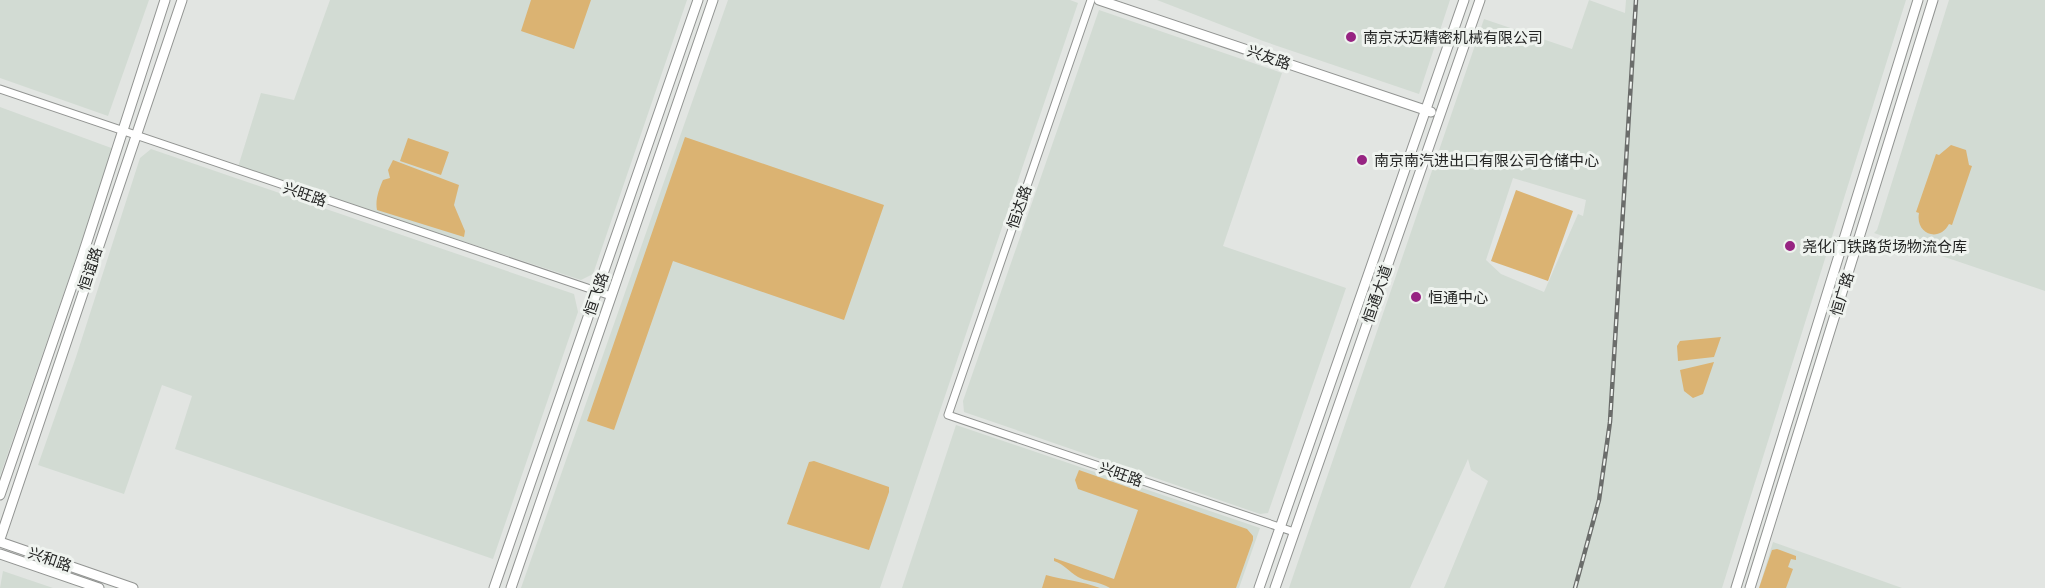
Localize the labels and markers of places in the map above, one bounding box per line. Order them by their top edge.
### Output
place label: 南京沃迈精密机械有限公司 [1363,29,1543,46]
marker: 南京沃迈精密机械有限公司 [1344,30,1358,44]
place label: 南京南汽进出口有限公司仓储中心 [1374,152,1599,169]
marker: 南京南汽进出口有限公司仓储中心 [1355,153,1369,167]
place label: 尧化门铁路货场物流仓库 [1802,238,1967,255]
marker: 尧化门铁路货场物流仓库 [1783,239,1797,253]
place label: 恒通中心 [1428,289,1488,306]
marker: 恒通中心 [1409,290,1423,304]

